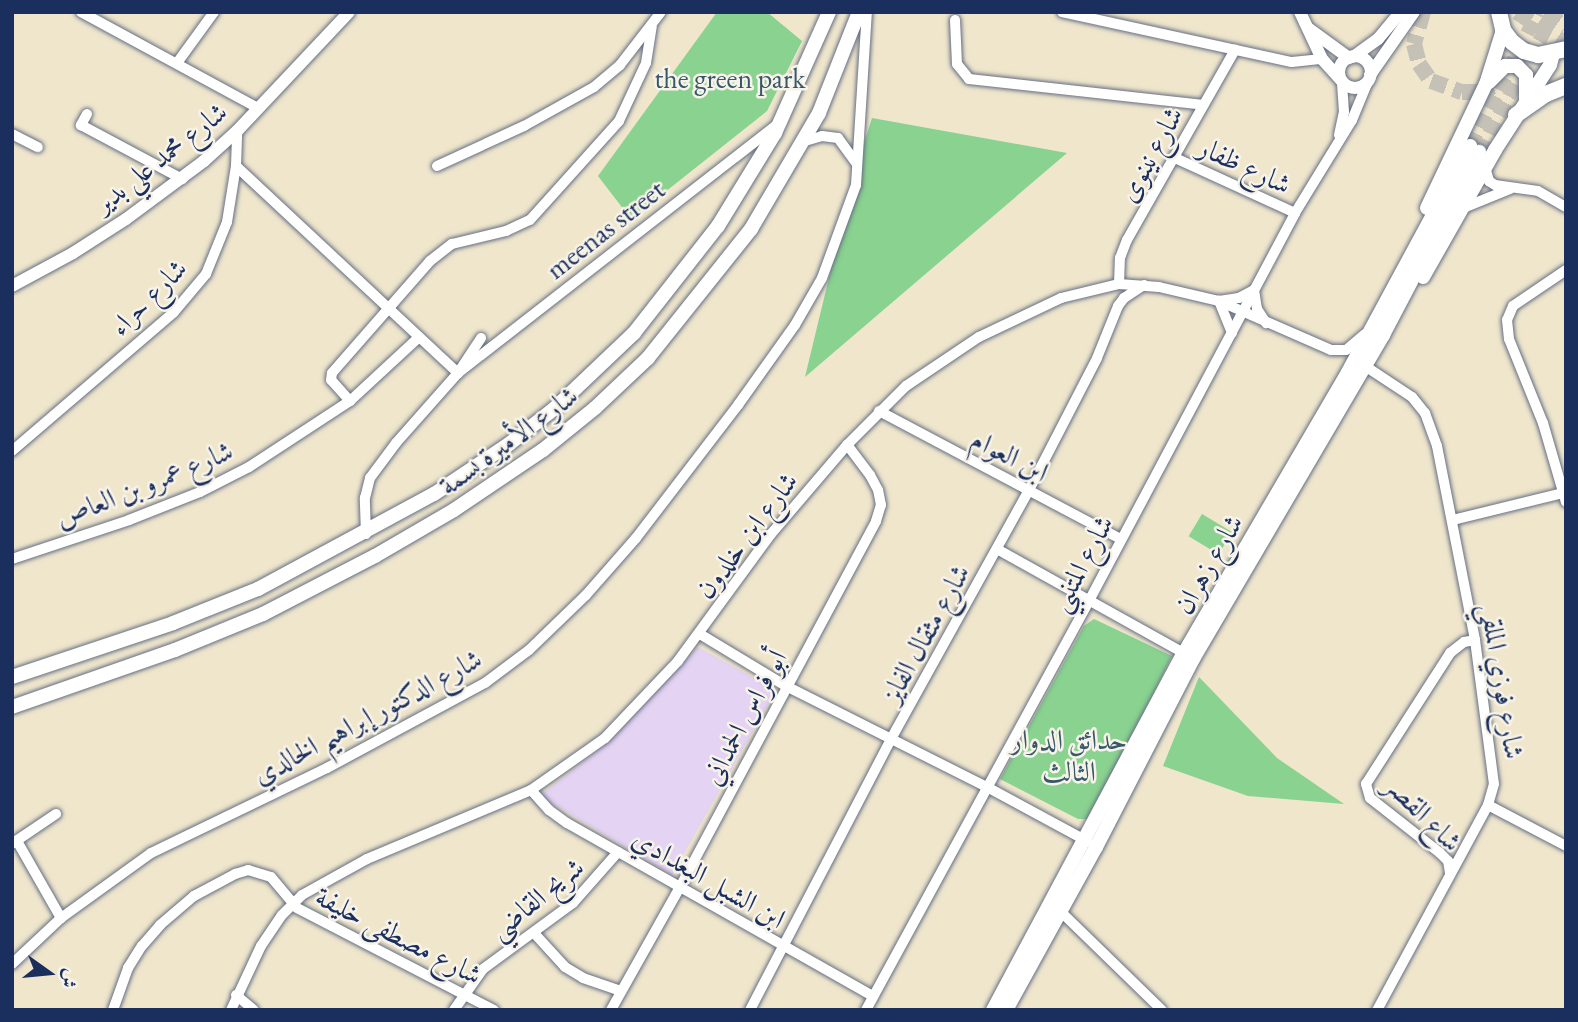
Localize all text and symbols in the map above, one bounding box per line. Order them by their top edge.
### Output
park label: the green park [655,61,805,95]
street label: شارع محمد علي بدير [87,94,233,220]
street label: شارع نينوى [1110,100,1190,208]
street label: شارع ظفار [1193,129,1297,201]
street label: meenas street [539,172,671,286]
street label: شارع حراء [102,251,194,343]
street label: شارع الأميرة بسمة [432,378,584,502]
street label: ابن العوام [966,421,1054,489]
street label: شارع عمرو بن العاص [50,433,238,535]
street label: شارع ابن خلدون [687,465,805,605]
street label: شارع زهران [1166,508,1250,620]
street label: شارع المتنبي [1042,509,1120,617]
street label: شارع مثقال الفايز [873,558,977,708]
street label: شارع فوزي الملقي [1474,601,1532,761]
street label: شارع الدكتور إبراهيم الخالدي [247,641,487,791]
street label: أبو فراس الحمداني [694,644,794,790]
park label: حدائق الدوار الثالث [1011,722,1127,788]
street label: شاع القصر [1379,768,1469,858]
street label: ابن الشبل البغدادي [626,821,792,935]
street label: شريح القاضي [482,850,590,946]
street label: شارع مصطفى خليفة [310,879,488,991]
north arrow [14,938,84,1008]
text: ش [55,966,84,991]

